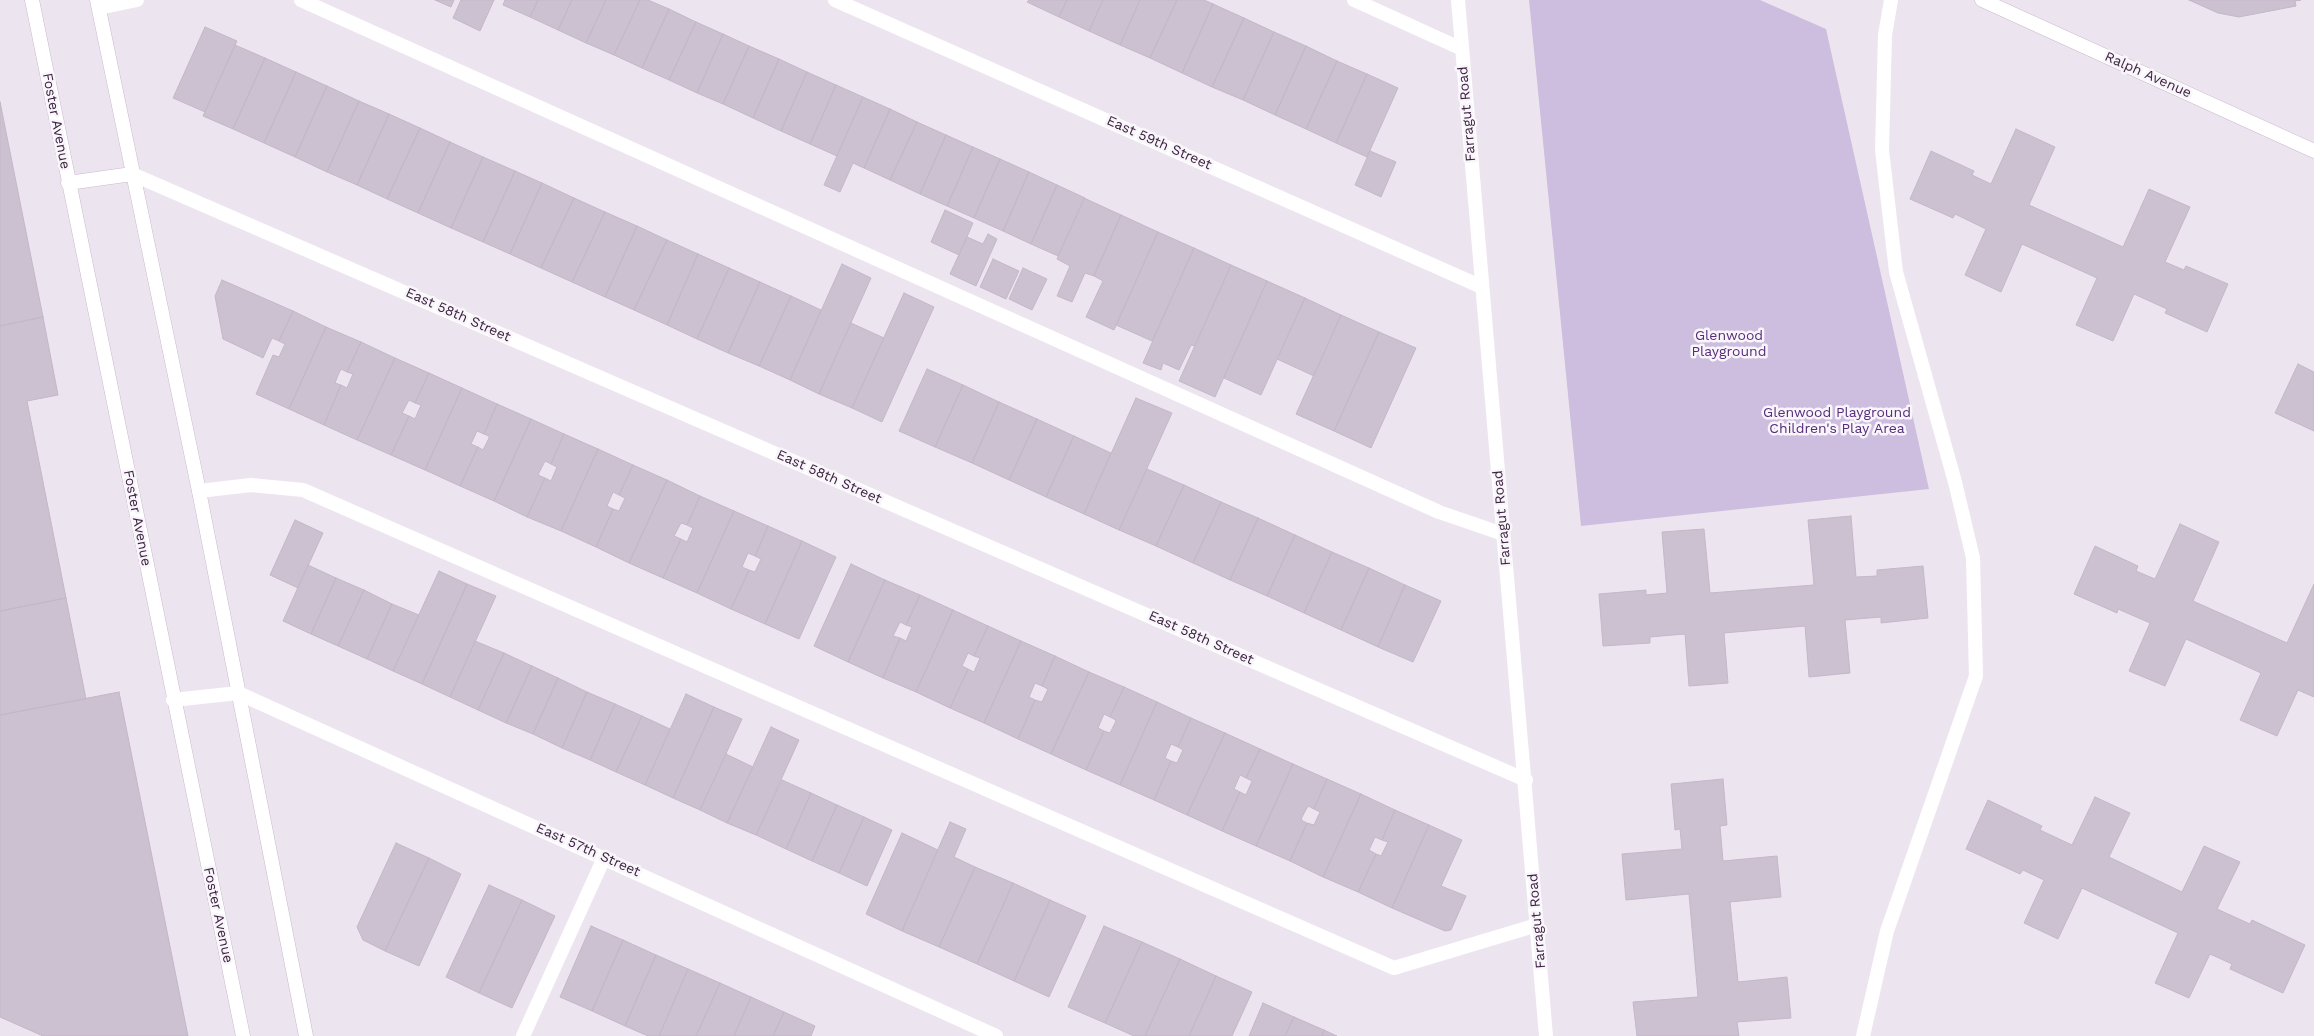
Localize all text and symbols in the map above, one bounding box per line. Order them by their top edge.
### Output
street label: Ralph Avenue [2102,48,2194,102]
street label: Farragut Road [1454,66,1480,162]
street label: Foster Avenue [38,72,74,170]
street label: East 59th Street [1104,112,1214,174]
street label: East 58th Street [403,284,513,346]
park label: Glenwood Playground [1692,328,1766,361]
park label: Glenwood Playground Children's Play Area [1763,405,1911,438]
street label: East 58th Street [774,446,884,508]
street label: Foster Avenue [119,469,155,567]
street label: Farragut Road [1489,470,1515,566]
street label: East 58th Street [1146,607,1256,669]
street label: East 57th Street [533,819,643,881]
street label: Foster Avenue [200,866,236,964]
street label: Farragut Road [1524,873,1550,969]

